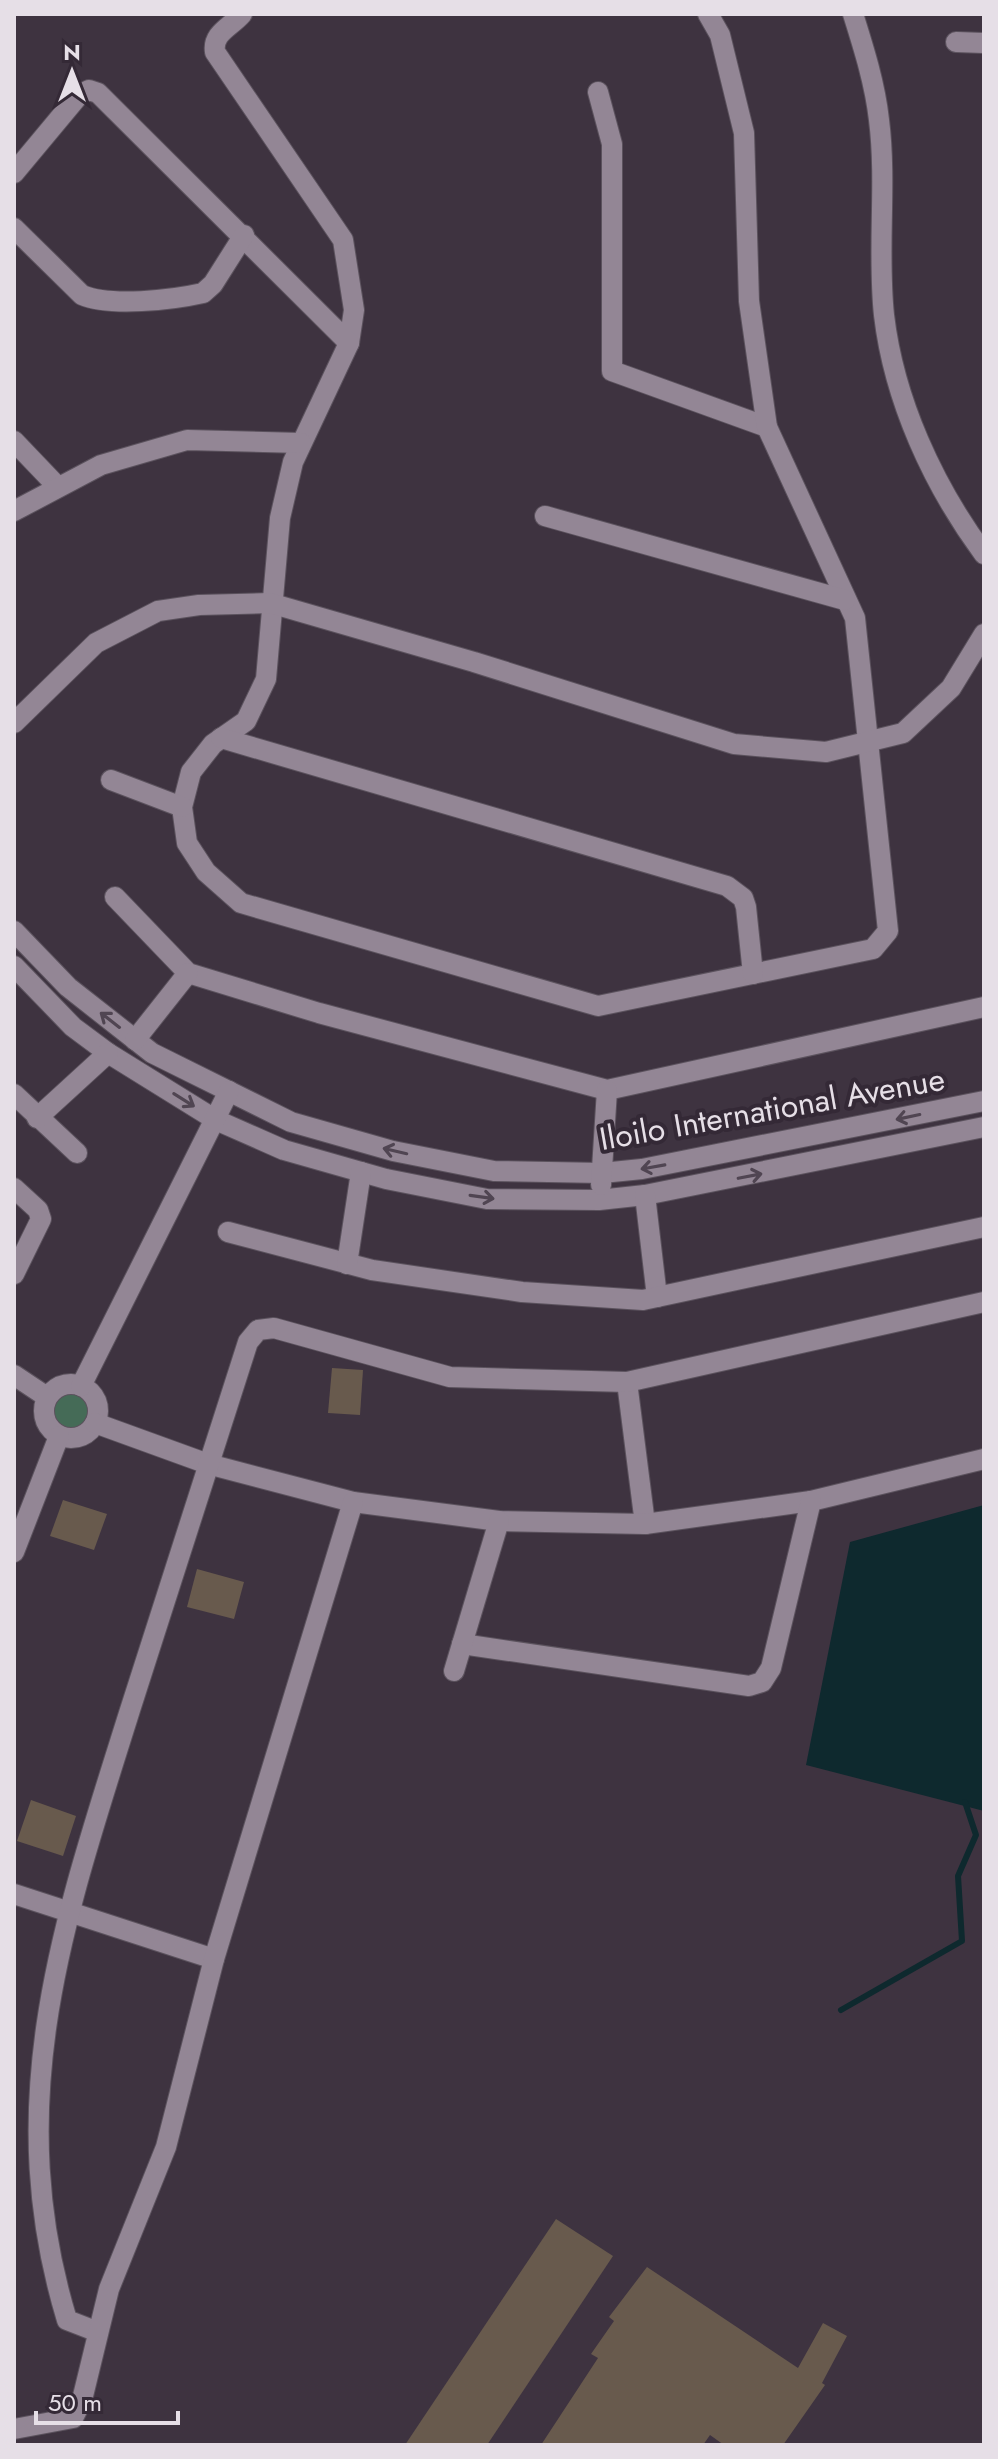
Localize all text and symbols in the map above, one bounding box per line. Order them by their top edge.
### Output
north arrow [32,32,112,112]
text: N [63,36,81,68]
one-way arrow [100,1012,121,1029]
street label: Iloilo International Avenue [596,1056,948,1162]
one-way arrow [172,1093,195,1109]
one-way arrow [895,1110,921,1125]
one-way arrow [383,1143,408,1158]
one-way arrow [640,1160,666,1175]
one-way arrow [736,1168,762,1183]
one-way arrow [469,1190,494,1205]
scale bar [36,2375,178,2425]
text: 50 m [48,2385,102,2420]

